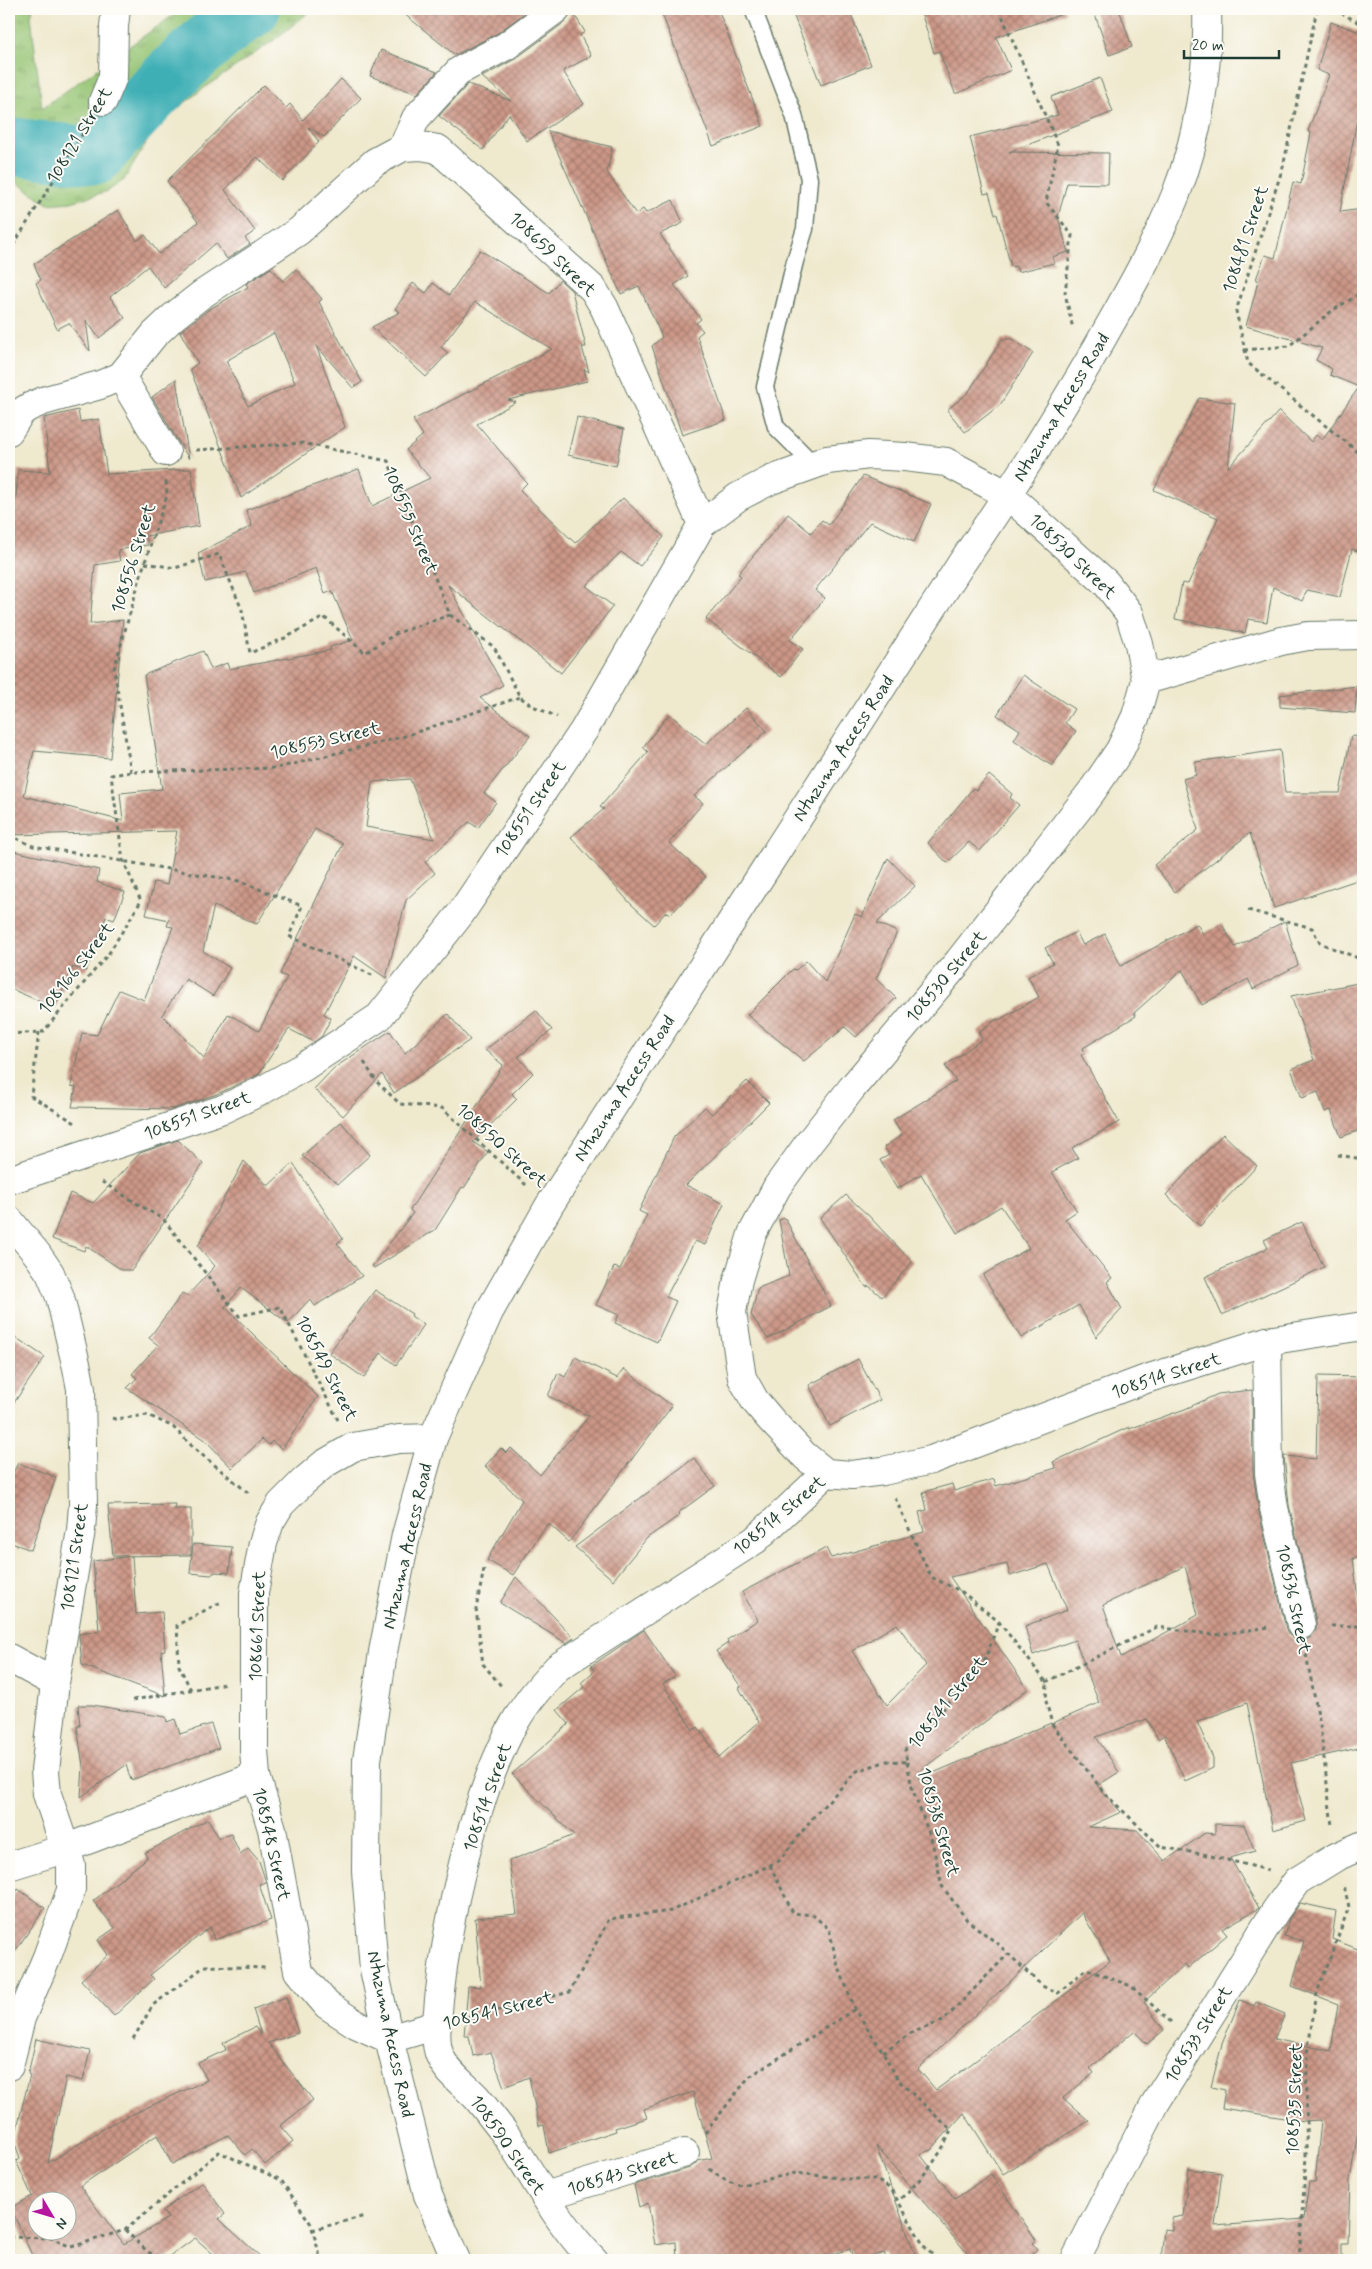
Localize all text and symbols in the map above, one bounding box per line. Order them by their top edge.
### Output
scale bar [1184,28,1280,60]
text: 20 m [1192,36,1224,56]
street label: 108121 Street [41,82,118,188]
street label: 108481 Street [1217,182,1275,296]
street label: 108659 Street [503,207,601,303]
street label: Ntuzuma Access Road [1008,329,1116,486]
street label: 108555 Street [377,463,444,578]
street label: 108556 Street [106,500,162,616]
street label: 108530 Street [1023,509,1122,605]
street label: Ntuzuma Access Road [788,671,900,826]
street label: 108553 Street [268,717,383,765]
street label: 108551 Street [490,756,572,863]
street label: 108166 Street [33,917,121,1020]
street label: 108530 Street [901,925,993,1028]
street label: Ntuzuma Access Road [569,1011,681,1166]
street label: 108551 Street [141,1085,254,1146]
street label: 108550 Street [450,1098,553,1194]
street label: 108549 Street [289,1311,363,1426]
street label: 108514 Street [1109,1347,1224,1405]
street label: Ntuzuma Access Road [377,1461,439,1632]
street label: 108514 Street [728,1470,831,1561]
street label: 108121 Street [56,1501,95,1613]
street label: 108536 Street [1270,1542,1316,1657]
street label: 108661 Street [244,1570,272,1682]
street label: 108541 Street [903,1651,993,1754]
street label: 108514 Street [458,1739,518,1855]
street label: 108538 Street [911,1765,965,1880]
street label: 108548 Street [246,1785,296,1904]
street label: Ntuzuma Access Road [361,1949,419,2120]
street label: 108533 Street [1159,1981,1238,2088]
street label: 108541 Street [440,1986,556,2036]
street label: 108535 Street [1281,2042,1309,2156]
street label: 108590 Street [464,2091,551,2201]
street label: 108543 Street [564,2146,680,2202]
north arrow [28,2192,78,2242]
text: N [51,2214,71,2233]

